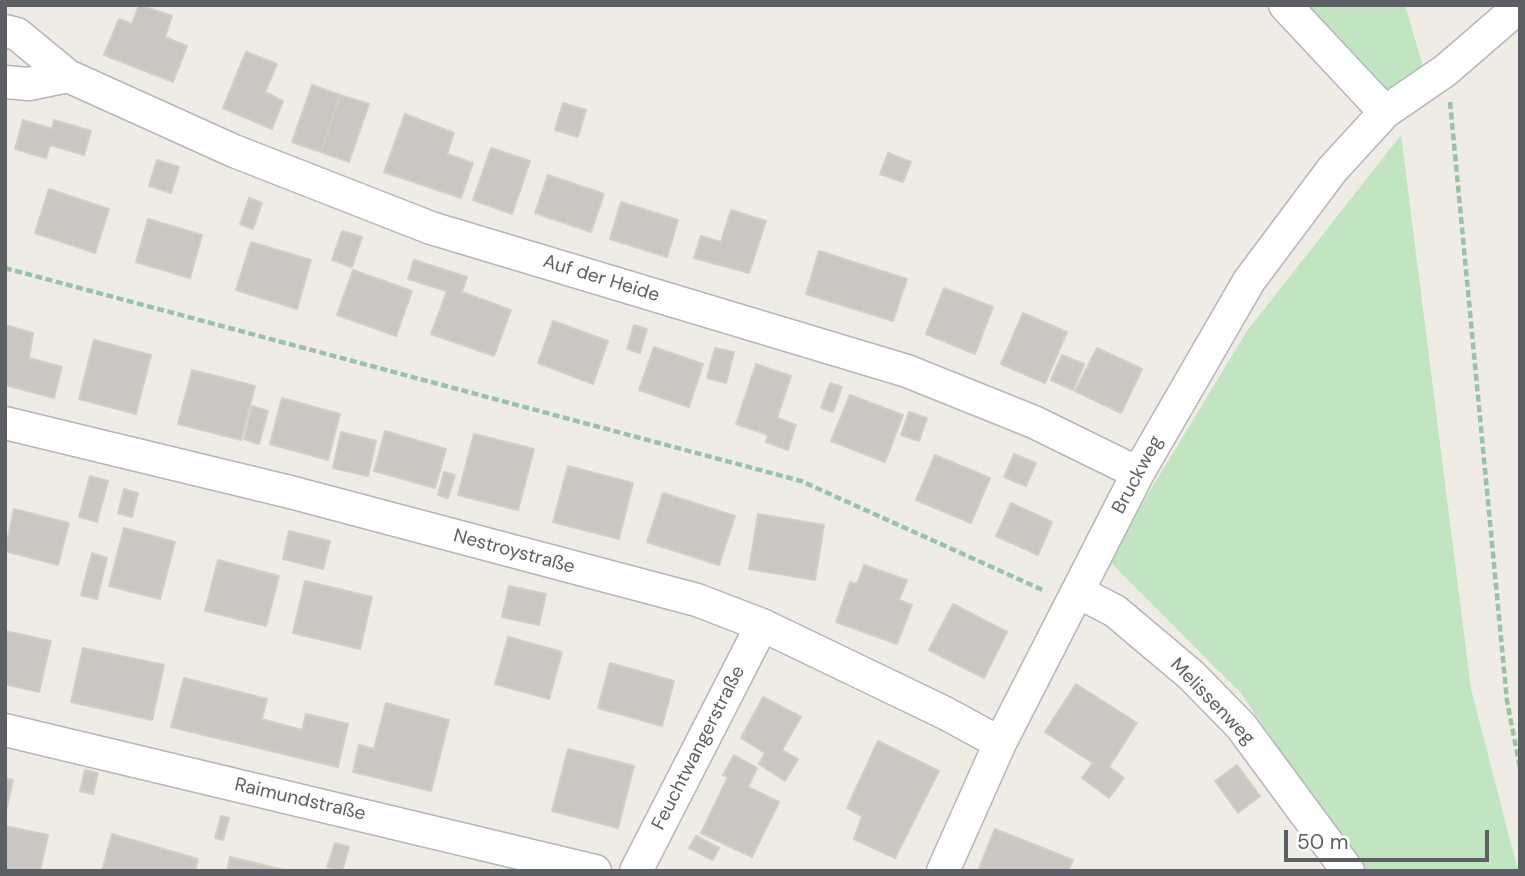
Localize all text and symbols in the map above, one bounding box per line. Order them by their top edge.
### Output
street label: Auf der Heide [540,250,662,308]
street label: Bruckweg [1108,432,1168,518]
street label: Nestroystraße [451,525,577,579]
street label: Melissenweg [1165,654,1259,750]
street label: Feuchtwangerstraße [648,662,750,834]
street label: Raimundstraße [232,774,368,826]
scale bar [1287,816,1492,860]
text: 50 m [1297,828,1348,856]

